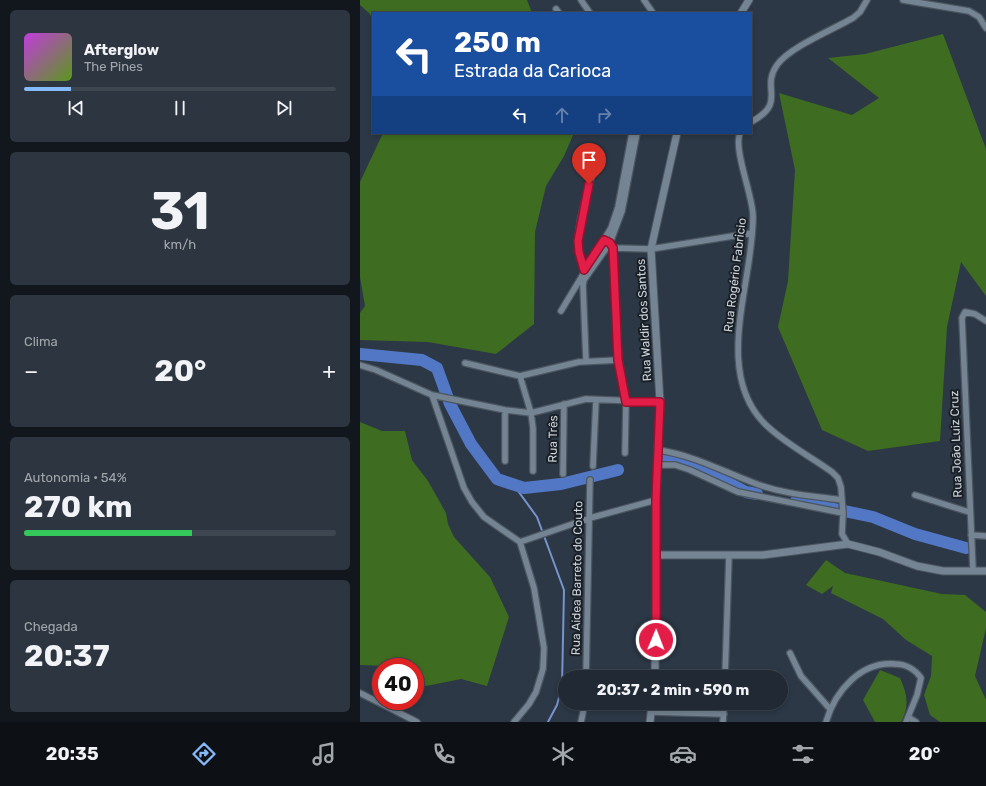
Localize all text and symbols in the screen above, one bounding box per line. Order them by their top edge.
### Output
text: 250 m [454,26,541,59]
icon: left [388,28,440,80]
text: Afterglow [84,41,159,59]
text: The Pines [84,59,143,74]
text: Estrada da Carioca [454,60,611,82]
icon: previous [65,97,87,119]
icon: pause [169,97,191,119]
icon: next [273,97,295,119]
icon: left [509,104,531,126]
icon: ahead [551,104,573,126]
icon: right [593,104,615,126]
pin [572,143,606,184]
icon: arrive [578,149,600,171]
text: 31 [150,180,210,242]
street label: Rua Rogério Fabricio [721,217,749,333]
text: km/h [164,237,196,252]
street label: Rua Waldir dos Santos [634,258,654,382]
text: Clima [24,334,58,349]
text: 20° [154,353,206,389]
text: − [24,358,38,385]
text: + [322,358,336,385]
street label: Rua João Luiz Cruz [947,390,965,498]
street label: Rua Três [546,415,560,463]
text: Autonomia · 54% [24,470,127,485]
text: 270 km [24,489,133,525]
street label: Rua Aidea Barreto do Couto [569,501,585,655]
text: Chegada [24,619,78,634]
position arrow [635,619,677,661]
text: 20:37 [24,638,110,674]
speed limit sign: 40 [372,658,424,710]
text: 20:37 · 2 min · 590 m [597,681,749,699]
icon: directions [190,740,218,768]
icon: music [310,740,338,768]
icon: phone [430,740,458,768]
icon: climate [549,740,577,768]
icon: car [669,740,697,768]
icon: filters [789,740,817,768]
text: 20:35 [46,743,99,765]
text: 20° [909,743,940,765]

